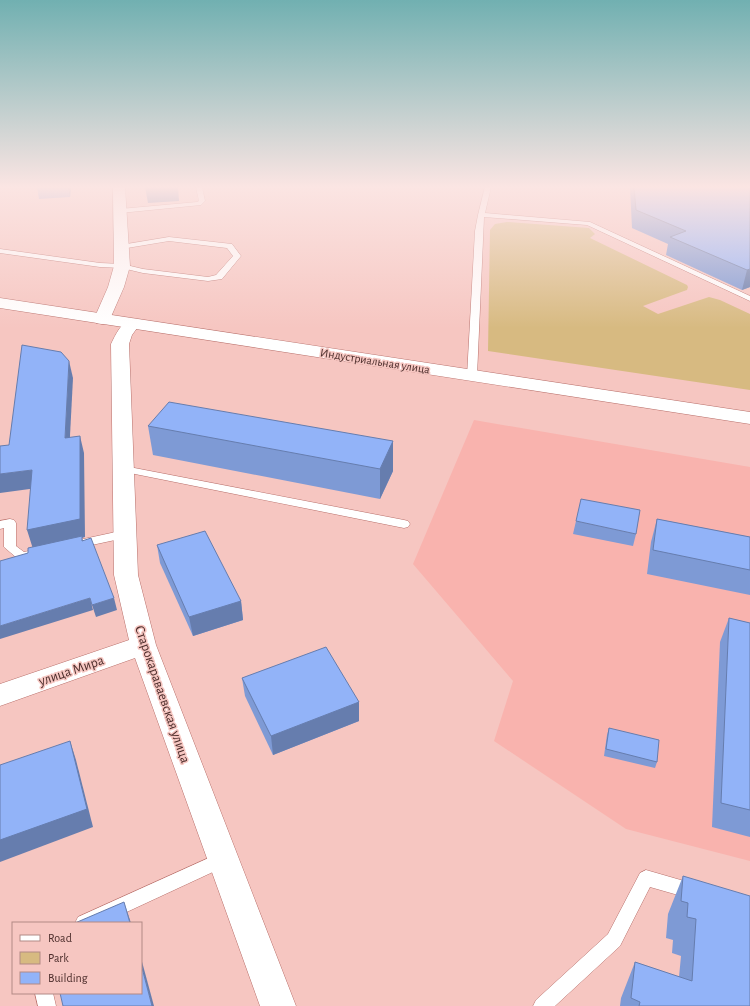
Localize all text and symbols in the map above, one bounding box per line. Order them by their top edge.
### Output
street label: Индустриальная улица [319,346,431,377]
street label: Старокараваевская улица [132,624,192,766]
street label: улица Мира [36,653,106,689]
legend [12,922,142,994]
text: Road [48,932,72,944]
text: Park [48,952,69,964]
text: Building [48,972,88,984]

